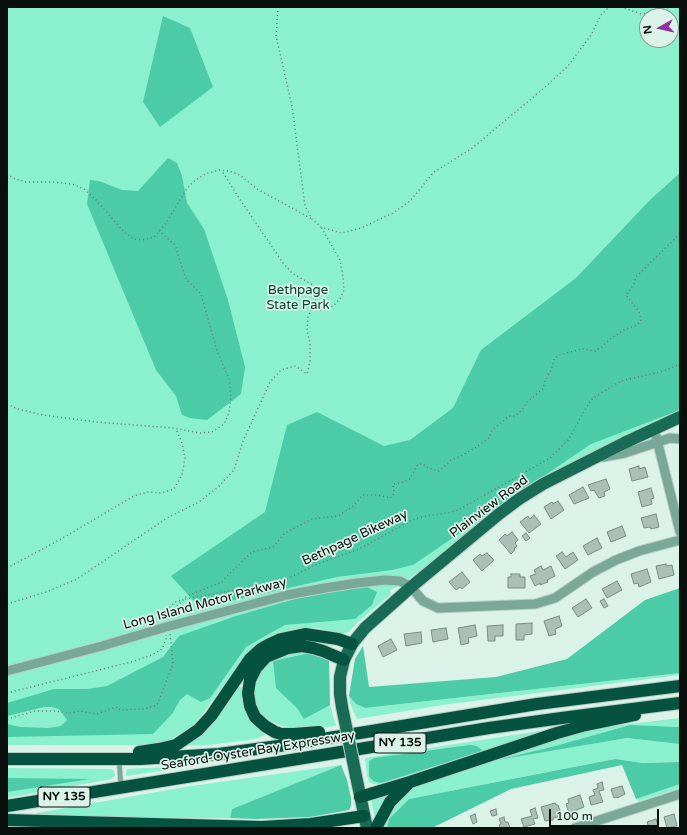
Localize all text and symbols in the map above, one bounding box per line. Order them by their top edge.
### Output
north arrow [639,8,679,48]
text: N [641,24,655,35]
park label: Bethpage State Park [266,283,330,314]
street label: Plainview Road [447,472,531,542]
street label: Bethpage Bikeway [300,507,410,569]
street label: Long Island Motor Parkway [122,575,288,633]
street label: Seaford-Oyster Bay Expressway [160,728,356,774]
road number: NY 135 [374,733,426,753]
road number: NY 135 [38,787,90,807]
scale bar [551,801,661,827]
text: 100 m [556,809,593,823]

